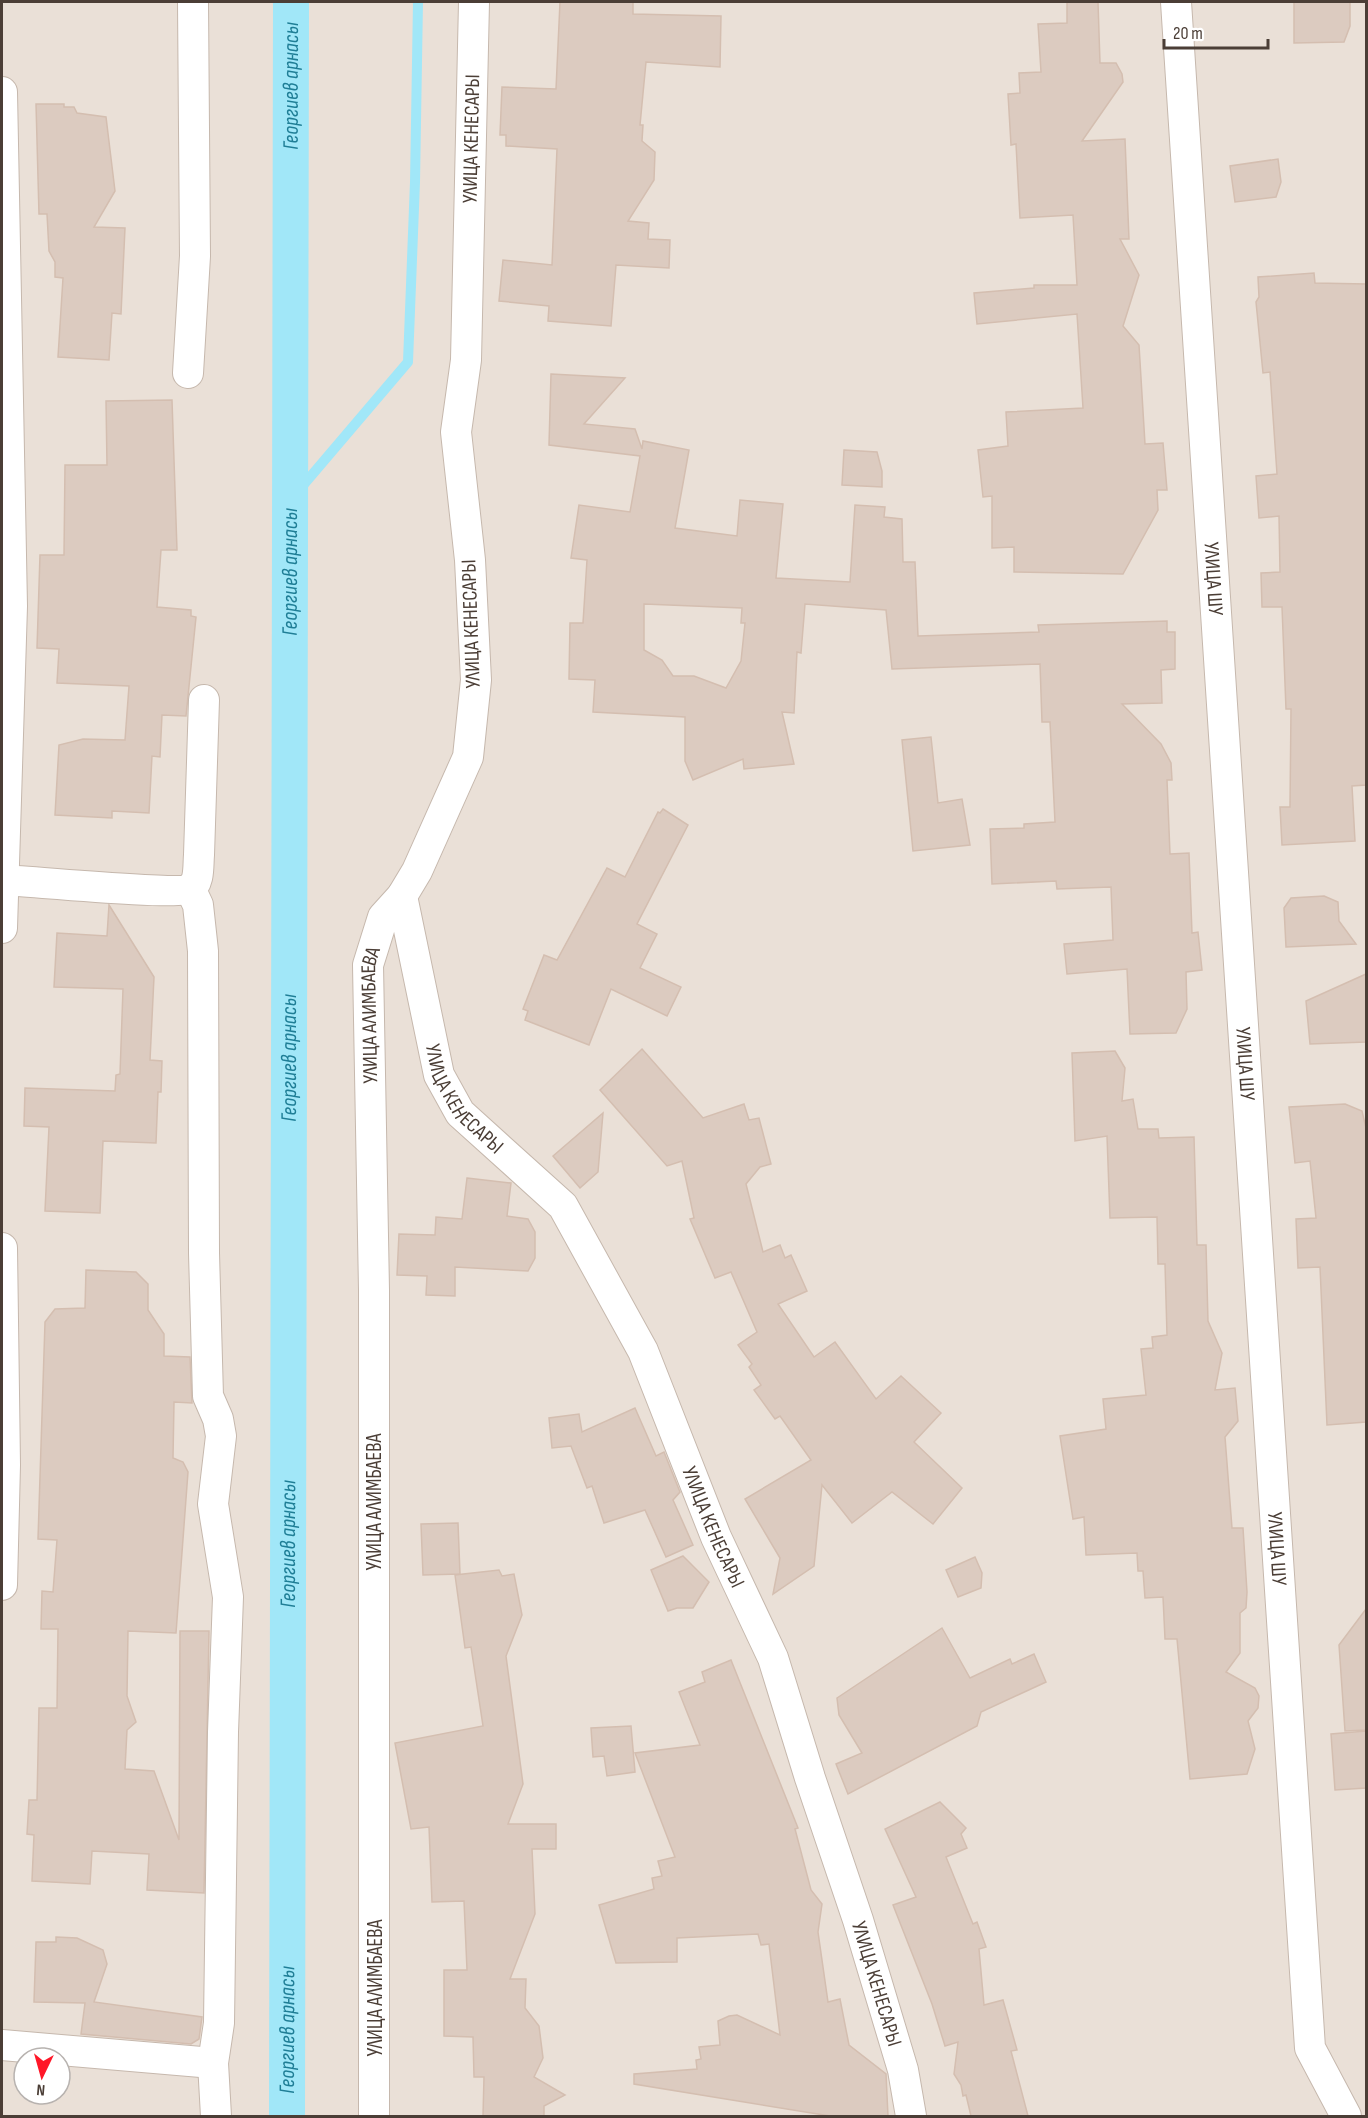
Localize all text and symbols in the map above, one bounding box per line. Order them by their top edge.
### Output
scale bar [1164,12,1268,50]
water label: Георгиев арнасы [277,22,304,150]
text: 20 m [1173,23,1203,44]
street label: УЛИЦА КЕНЕСАРЫ [457,74,485,204]
water label: Георгиев арнасы [276,508,304,636]
street label: УЛИЦА ШУ [1199,541,1229,617]
street label: УЛИЦА КЕНЕСАРЫ [456,559,486,689]
street label: УЛИЦА АЛИМБАЕВА [355,943,386,1084]
water label: Георгиев арнасы [275,994,303,1122]
street label: УЛИЦА ШУ [1231,1026,1260,1102]
street label: УЛИЦА КЕНЕСАРЫ [420,1042,509,1159]
street label: УЛИЦА АЛИМБАЕВА [362,1433,387,1570]
street label: УЛИЦА КЕНЕСАРЫ [677,1463,750,1591]
water label: Георгиев арнасы [274,1480,302,1608]
street label: УЛИЦА ШУ [1262,1511,1292,1587]
street label: УЛИЦА КЕНЕСАРЫ [847,1918,908,2049]
street label: УЛИЦА АЛИМБАЕВА [363,1919,388,2056]
water label: Георгиев арнасы [274,1966,301,2094]
north arrow [12,2046,72,2106]
text: N [36,2080,46,2099]

